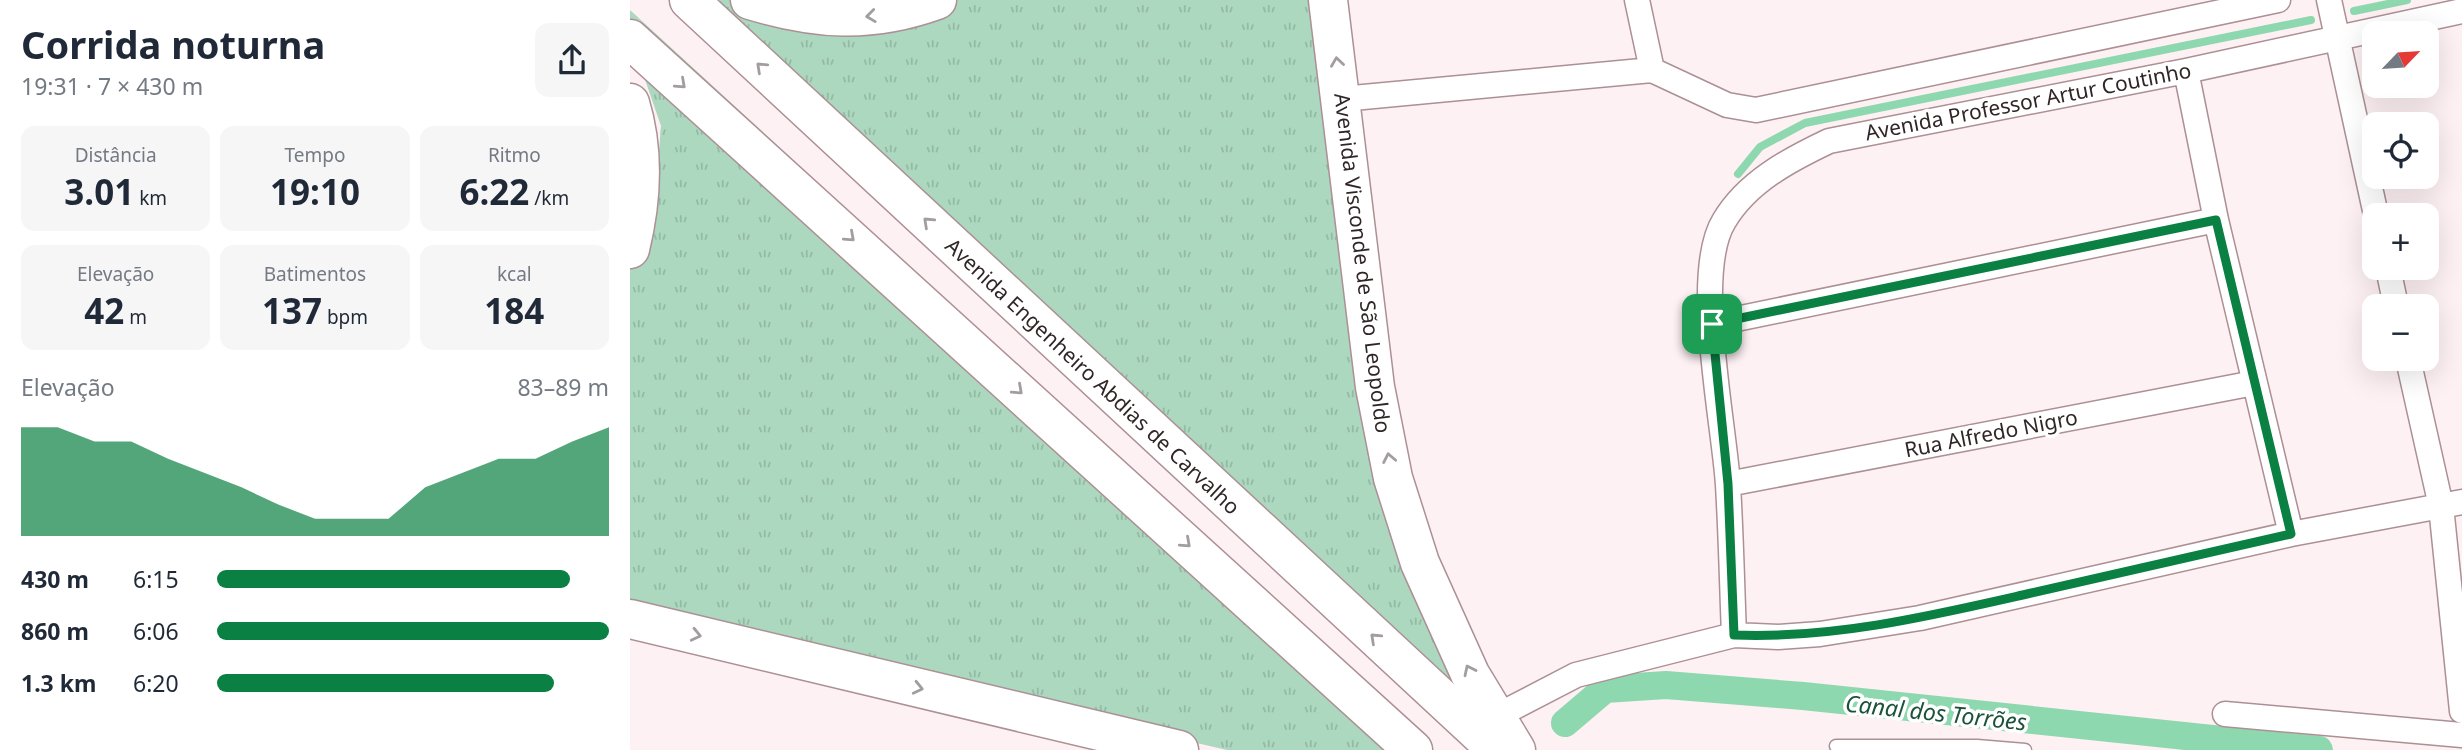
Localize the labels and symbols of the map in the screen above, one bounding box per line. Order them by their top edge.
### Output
one-way arrow [865,8,876,23]
north arrow [2362,21,2440,98]
street label: Avenida Professor Artur Coutinho [1863,56,2193,146]
one-way arrow [1330,57,1345,68]
one-way arrow [756,63,769,75]
one-way arrow [673,76,686,89]
street label: Avenida Visconde de São Leopoldo [1328,91,1398,435]
one-way arrow [923,218,936,230]
one-way arrow [842,229,855,241]
street label: Avenida Engenheiro Abdias de Carvalho [940,232,1246,520]
pin [1682,294,1742,354]
one-way arrow [1010,382,1023,394]
street label: Rua Alfredo Nigro [1902,402,2080,464]
one-way arrow [1382,452,1397,464]
one-way arrow [1178,535,1191,547]
one-way arrow [690,627,702,641]
one-way arrow [1370,633,1383,646]
one-way arrow [1463,665,1477,677]
one-way arrow [912,679,924,694]
water label: Canal dos Torrões [1844,687,2028,737]

